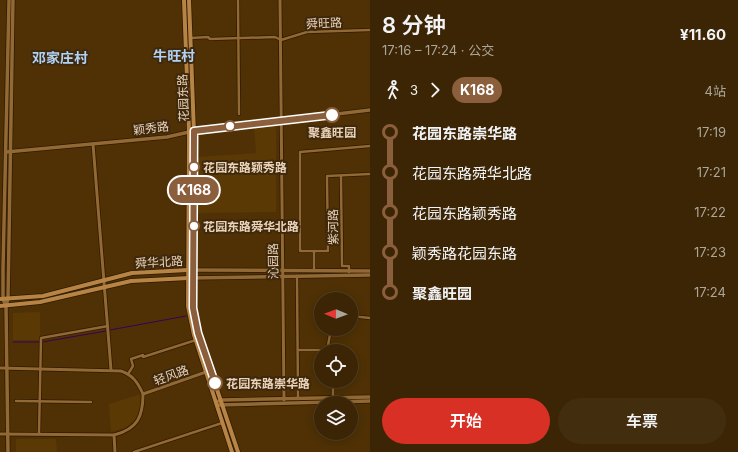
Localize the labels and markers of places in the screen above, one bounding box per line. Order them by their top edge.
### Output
marker: 聚鑫旺园 [324,107,340,123]
unlabelled marker [224,120,236,132]
place label: 聚鑫旺园 [308,125,356,140]
place label: 花园东路颖秀路 [203,160,287,175]
marker: 花园东路颖秀路 [188,161,200,173]
place label: 花园东路舜华北路 [203,219,299,234]
marker: 花园东路舜华北路 [188,220,200,232]
marker: 花园东路崇华路 [207,375,223,391]
place label: 花园东路崇华路 [226,376,310,391]

